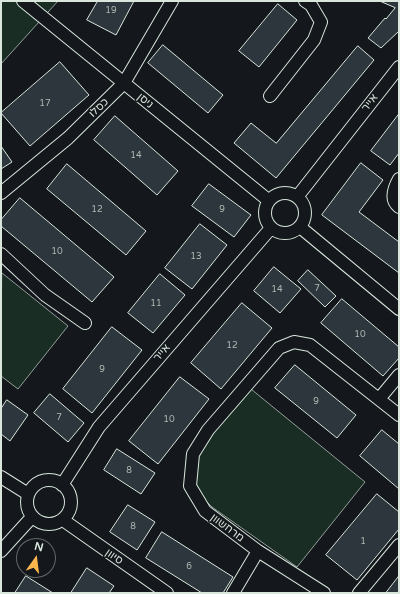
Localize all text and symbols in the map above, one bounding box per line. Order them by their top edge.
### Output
house number: 19 [105,6,117,16]
street label: ניסן [134,91,156,111]
street label: אייר [359,91,381,115]
street label: כסלו [86,96,112,120]
house number: 17 [39,99,51,109]
house number: 14 [130,151,142,161]
house number: 12 [91,205,103,215]
house number: 9 [219,205,225,215]
house number: 10 [51,247,63,257]
house number: 13 [190,252,202,262]
house number: 7 [314,284,320,294]
house number: 14 [271,285,283,295]
house number: 11 [150,299,162,309]
house number: 10 [354,330,366,340]
house number: 12 [226,341,238,351]
street label: אייר [151,342,173,364]
house number: 9 [99,365,105,375]
house number: 9 [313,397,319,407]
house number: 7 [56,413,62,423]
house number: 10 [163,415,175,425]
house number: 8 [126,466,132,476]
street label: מרחשוון [208,511,246,545]
house number: 8 [130,522,136,532]
house number: 1 [360,537,366,547]
north arrow [16,538,56,578]
text: N [33,539,45,554]
street label: סיוון [102,546,126,568]
house number: 6 [186,562,192,572]

